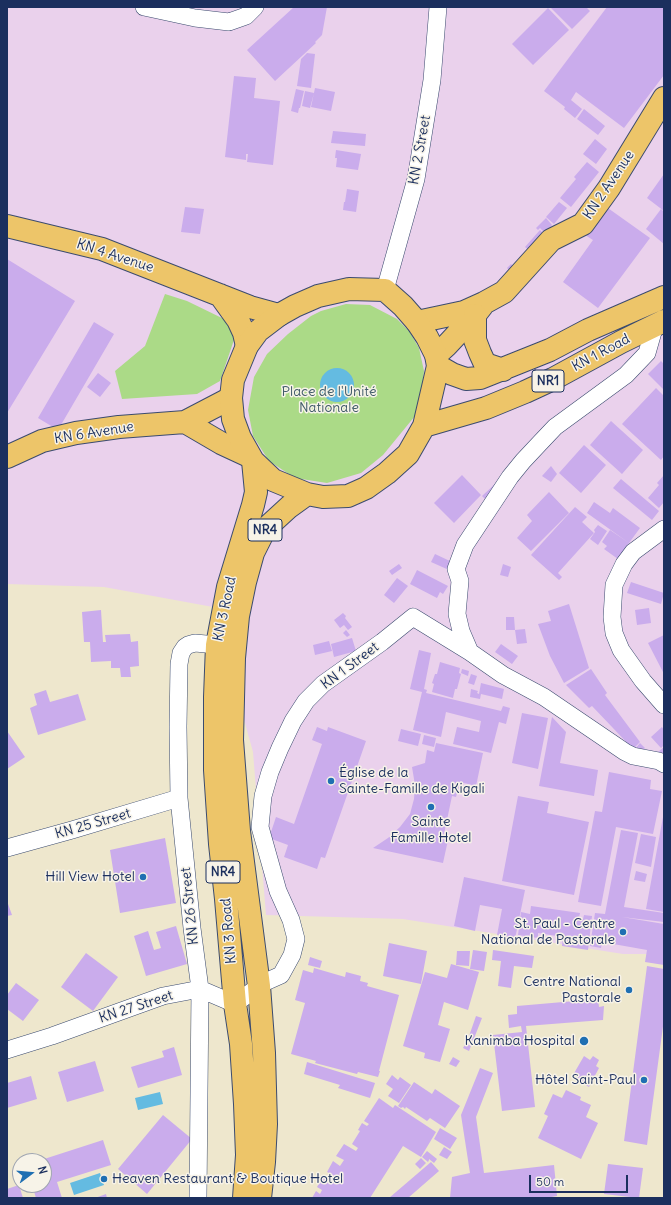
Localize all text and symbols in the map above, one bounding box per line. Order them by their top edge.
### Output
street label: KN 2 Street [406,114,434,186]
street label: KN 2 Avenue [580,147,638,223]
street label: KN 4 Avenue [74,236,156,276]
street label: KN 1 Road [569,331,633,375]
road number: NR1 [532,370,564,392]
park label: Place de l'Unité Nationale [282,384,376,416]
street label: KN 6 Avenue [53,418,135,448]
road number: NR4 [248,519,282,541]
street label: KN 3 Road [210,575,240,643]
street label: KN 1 Street [318,639,382,693]
place label: Église de la Sainte-Famille de Kigali [339,765,485,798]
marker: Église de la Sainte-Famille de Kigali [326,776,336,786]
marker: Sainte Famille Hotel [426,802,436,812]
street label: KN 25 Street [53,805,133,843]
place label: Sainte Famille Hotel [391,814,471,846]
road number: NR4 [206,861,240,883]
street label: KN 26 Street [178,866,202,946]
place label: Hill View Hotel [45,869,135,885]
marker: Hill View Hotel [138,872,148,882]
street label: KN 3 Road [218,898,240,964]
place label: St. Paul - Centre National de Pastorale [481,916,615,948]
marker: St. Paul - Centre National de Pastorale [618,927,628,937]
place label: Centre National Pastorale [523,974,621,1006]
marker: Centre National Pastorale [624,985,634,995]
street label: KN 27 Street [97,987,175,1027]
place label: Kanimba Hospital [465,1033,575,1049]
marker: Kanimba Hospital [578,1035,590,1047]
place label: Hôtel Saint-Paul [535,1072,636,1088]
marker: Hôtel Saint-Paul [639,1075,649,1085]
north arrow [12,1153,52,1193]
text: N [35,1164,50,1176]
scale bar [531,1167,630,1193]
place label: Heaven Restaurant & Boutique Hotel [112,1171,343,1187]
marker: Heaven Restaurant & Boutique Hotel [99,1174,109,1184]
text: 50 m [536,1174,564,1189]

